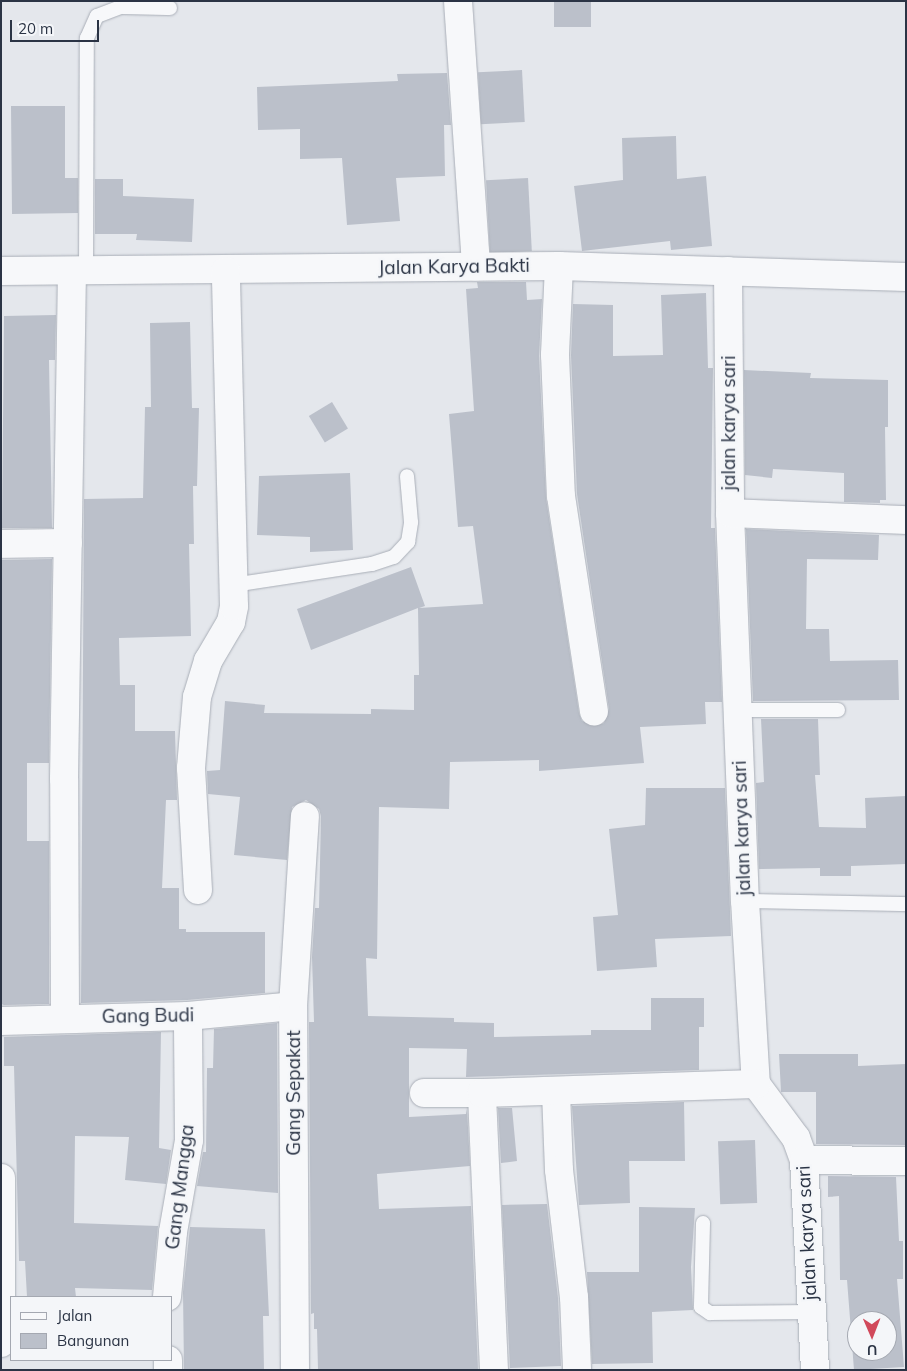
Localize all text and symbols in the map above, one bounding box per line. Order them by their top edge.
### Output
scale bar [12,10,101,42]
text: 20 m [18,19,53,38]
street label: Jalan Karya Bakti [378,254,530,280]
street label: jalan karya sari [718,356,740,490]
street label: jalan karya sari [728,760,756,896]
street label: Gang Budi [101,1004,195,1028]
street label: Gang Sepakat [283,1030,305,1156]
street label: Gang Mangga [161,1123,199,1251]
street label: jalan karya sari [792,1165,822,1301]
legend [10,1296,172,1361]
text: Jalan [57,1306,92,1325]
north arrow [847,1311,897,1361]
text: Bangunan [57,1331,129,1350]
text: U [867,1341,878,1359]

